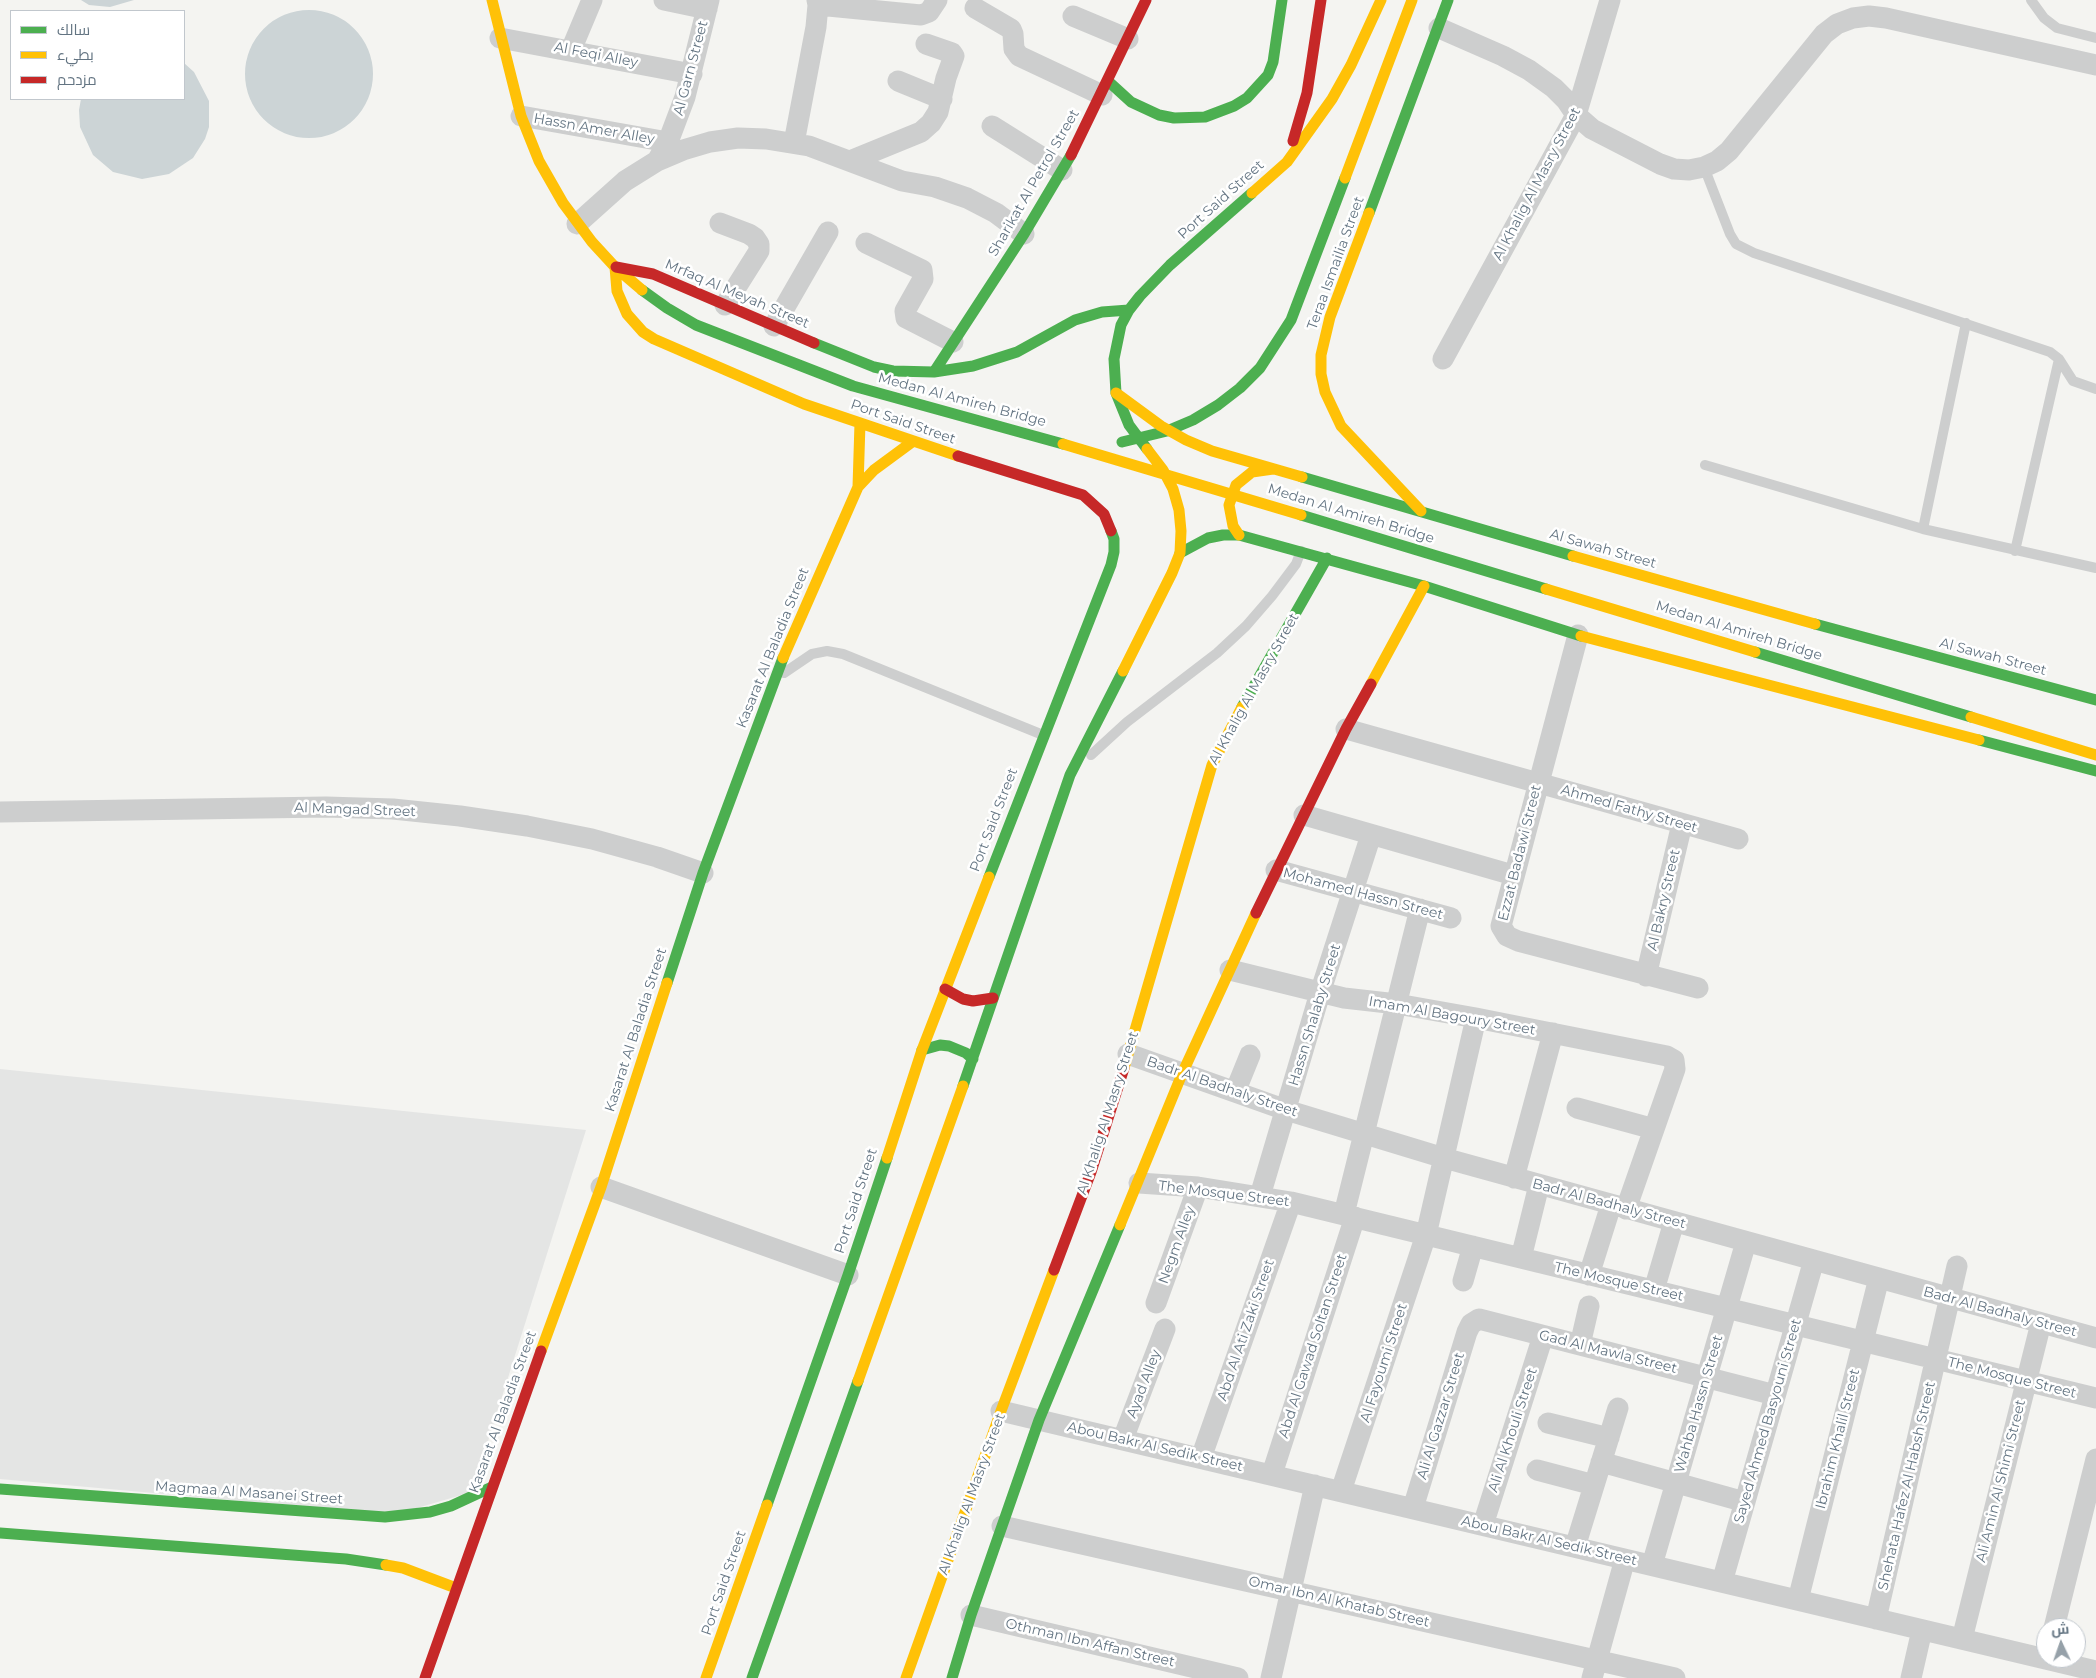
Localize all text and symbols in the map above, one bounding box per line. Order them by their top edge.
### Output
legend [10,10,185,100]
street label: Al Garn Street [670,19,712,117]
text: سالك [57,20,90,39]
street label: Al Feqi Alley [553,39,639,71]
text: بطيء [57,45,94,64]
text: مزدحم [57,70,97,89]
street label: Al Khalig Al Masry Street [1489,105,1585,263]
street label: Sharikat Al Petrol Street [985,107,1083,259]
street label: Hassn Amer Alley [532,110,656,148]
street label: Port Said Street [1175,157,1267,243]
street label: Teraa Ismailia Street [1304,194,1368,332]
street label: Mrfaq Al Meyah Street [662,256,812,332]
street label: Medan Al Amireh Bridge [876,369,1048,431]
street label: Port Said Street [848,396,958,448]
street label: Medan Al Amireh Bridge [1266,481,1436,547]
street label: Al Sawah Street [1548,526,1658,572]
street label: Kasarat Al Baladia Street [733,565,813,731]
street label: Medan Al Amireh Bridge [1654,598,1824,664]
street label: Al Khalig Al Masry Street [1205,610,1303,768]
street label: Al Sawah Street [1938,635,2048,679]
street label: Port Said Street [966,766,1022,874]
street label: Ahmed Fathy Street [1559,781,1699,837]
street label: Ezzat Badawi Street [1495,783,1545,923]
street label: Al Mangad Street [294,799,416,821]
street label: Al Bakry Street [1644,848,1684,952]
street label: Mohamed Hassn Street [1281,865,1445,923]
street label: Hassn Shalaby Street [1285,942,1345,1088]
street label: Kasarat Al Baladia Street [601,946,671,1114]
street label: Imam Al Bagoury Street [1367,993,1537,1039]
street label: Al Khalig Al Masry Street [1074,1029,1142,1197]
street label: Badr Al Badhaly Street [1144,1053,1300,1121]
street label: Port Said Street [831,1146,881,1256]
street label: Badr Al Badhaly Street [1530,1175,1688,1233]
street label: The Mosque Street [1157,1178,1291,1210]
street label: Negm Alley [1155,1204,1199,1286]
street label: Abd Al Gawad Soltan Street [1275,1252,1351,1440]
street label: Abd Al Ati Zaki Street [1214,1257,1278,1403]
street label: The Mosque Street [1553,1259,1685,1305]
street label: Badr Al Badhaly Street [1921,1283,2079,1341]
street label: Al Fayoumi Street [1357,1301,1411,1425]
street label: Sayed Ahmed Basyouni Street [1731,1317,1805,1525]
street label: Gad Al Mawla Street [1537,1327,1679,1377]
street label: Kasarat Al Baladia Street [466,1329,540,1495]
street label: Wahba Hassn Street [1671,1333,1727,1475]
street label: Ayad Alley [1123,1347,1165,1421]
street label: Ali Al Gazzar Street [1414,1350,1468,1482]
street label: The Mosque Street [1946,1354,2078,1402]
street label: Ali Al Khouli Street [1485,1366,1541,1494]
street label: Ibrahim Khalil Street [1812,1367,1864,1511]
street label: Shehata Hafez Al Habsh Street [1875,1380,1939,1592]
street label: Ali Amin Al Shimi Street [1973,1398,2029,1564]
street label: Al Khalig Al Masry Street [935,1411,1009,1577]
street label: Abou Bakr Al Sedik Street [1065,1419,1245,1475]
street label: Magmaa Al Masanei Street [155,1478,343,1508]
street label: Abou Bakr Al Sedik Street [1459,1513,1639,1569]
street label: Port Said Street [698,1528,750,1638]
street label: Omar Ibn Al Khatab Street [1247,1573,1431,1631]
street label: Othman Ibn Affan Street [1004,1615,1176,1671]
north arrow [2036,1618,2086,1668]
text: ش [2051,1620,2070,1638]

